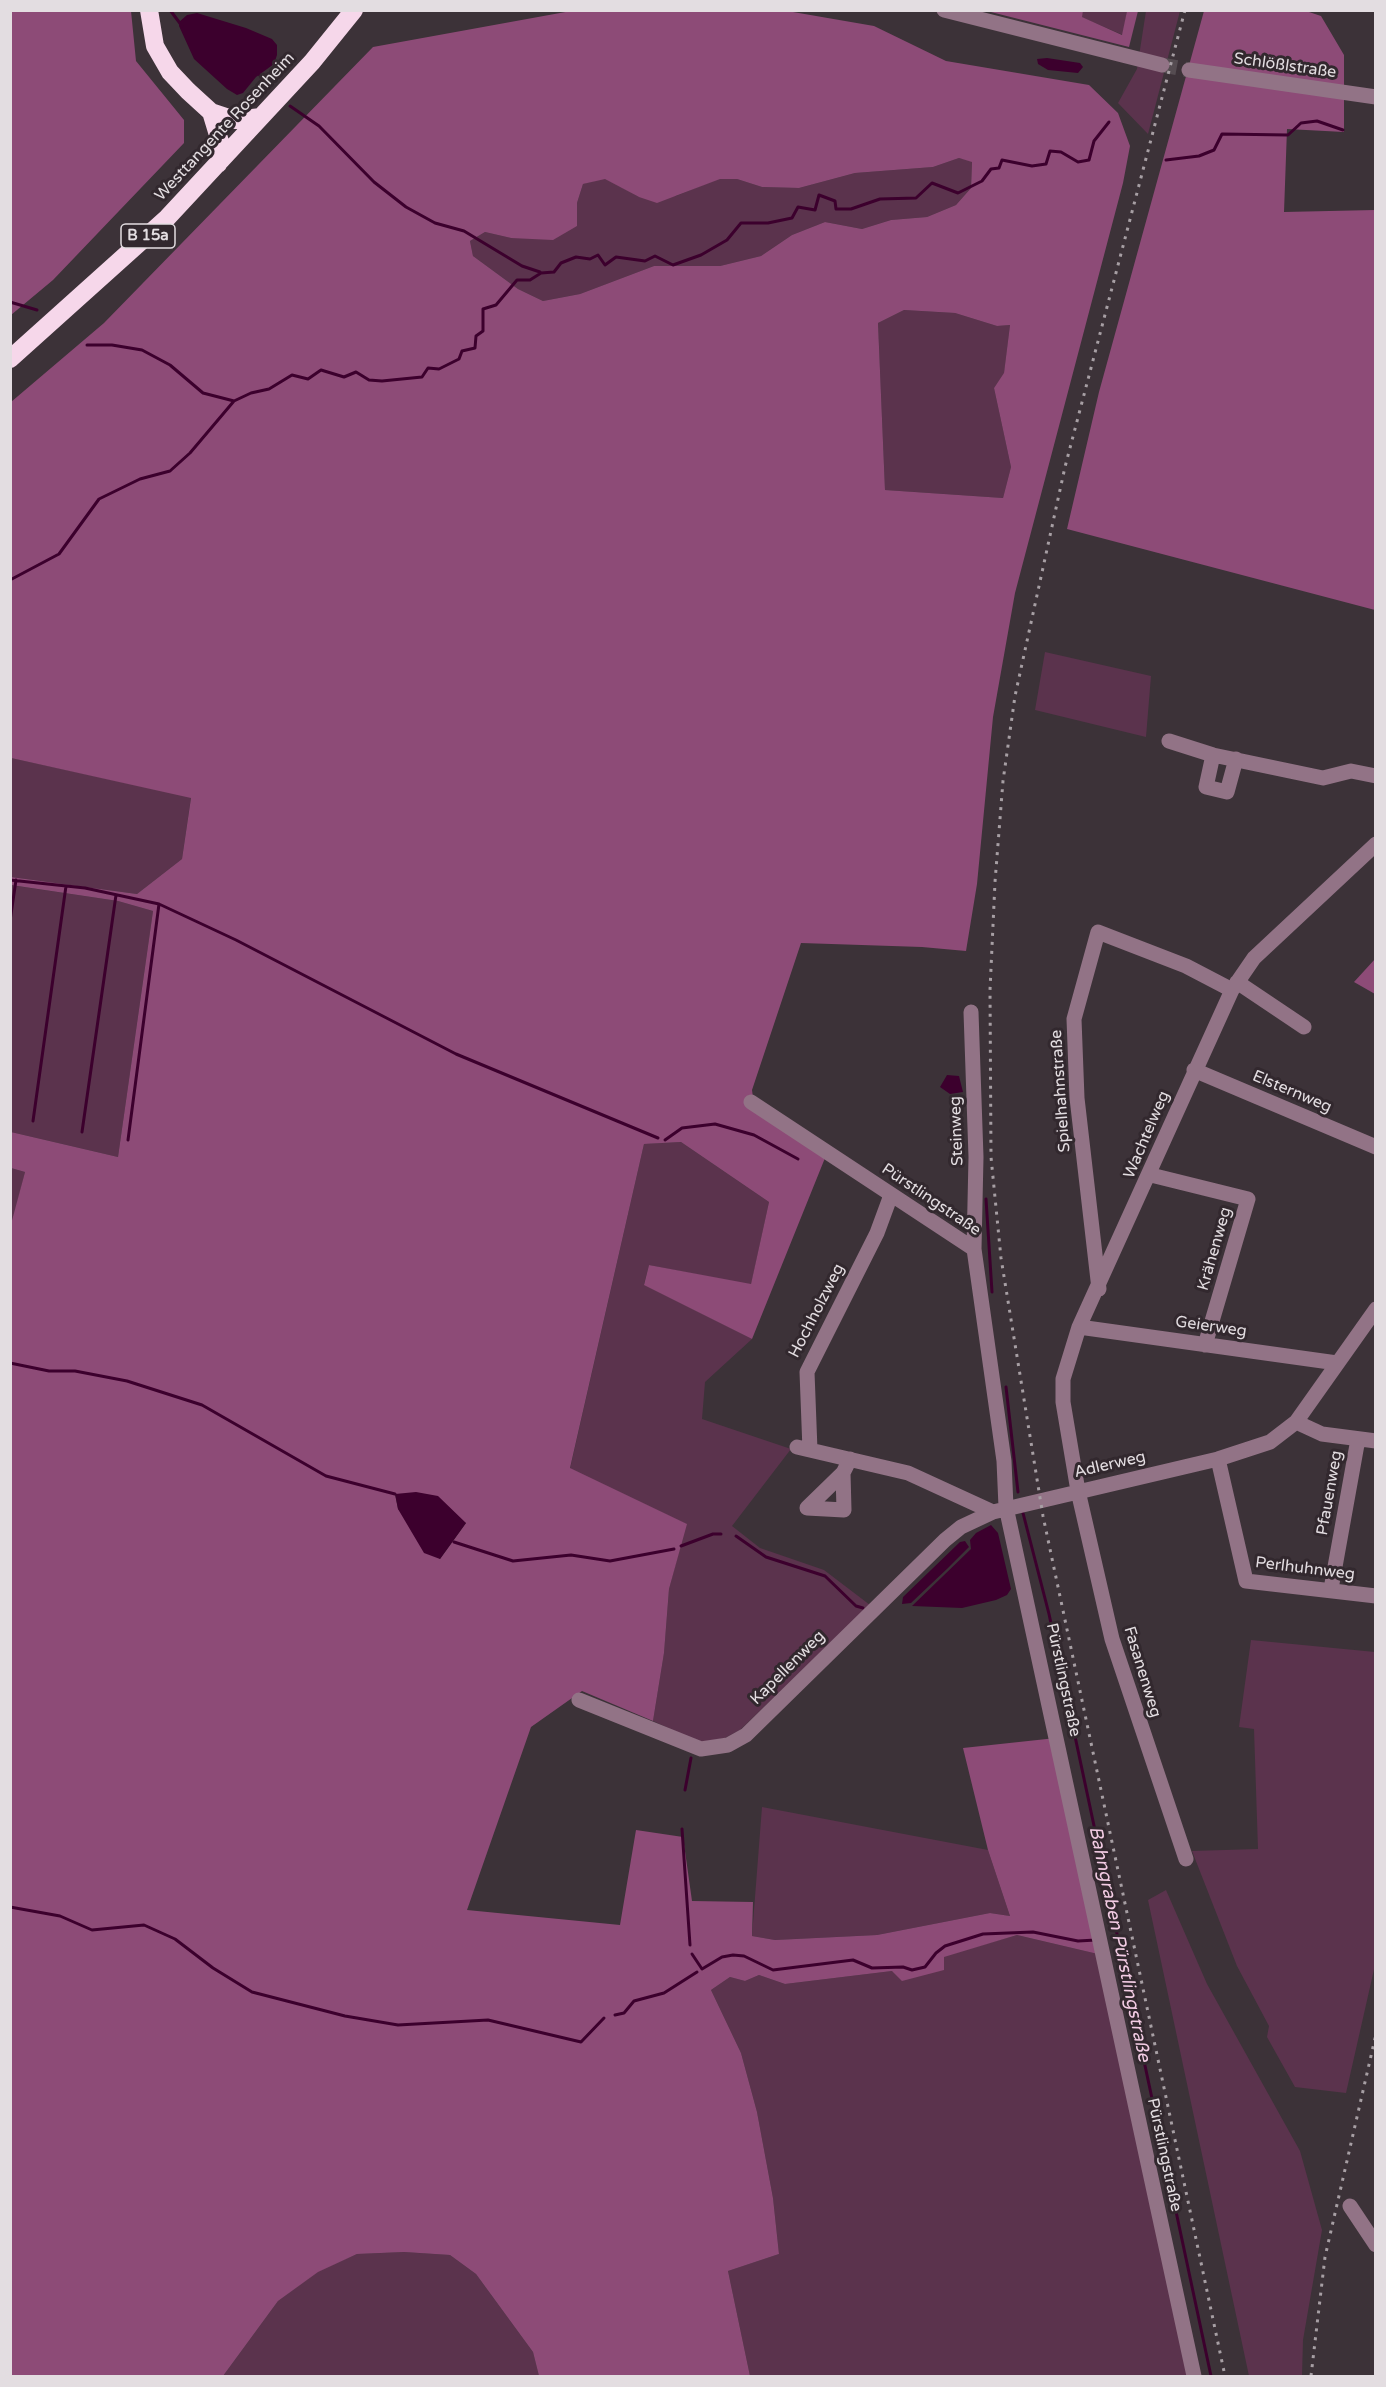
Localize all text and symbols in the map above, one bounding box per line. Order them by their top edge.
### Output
street label: Westtangente Rosenheim [151,49,299,205]
street label: Schlößlstraße [1233,49,1337,83]
road number: B 15a [121,224,175,248]
street label: Spielhahnstraße [1047,1029,1075,1153]
street label: Elsternweg [1249,1067,1335,1117]
street label: Wachtelweg [1120,1088,1174,1182]
street label: Steinweg [946,1096,968,1166]
street label: Pürstlingstraße [878,1160,984,1240]
street label: Krähenweg [1194,1205,1236,1293]
street label: Hochholzweg [785,1261,849,1361]
street label: Geierweg [1174,1312,1248,1342]
street label: Adlerweg [1072,1447,1148,1483]
street label: Pfauenweg [1313,1449,1347,1537]
street label: Perlhuhnweg [1254,1553,1356,1585]
street label: Pürstlingstraße [1042,1621,1084,1739]
street label: Fasanenweg [1119,1624,1165,1720]
street label: Kapellenweg [747,1627,829,1709]
water label: Bahngraben Pürstlingstraße [1083,1824,1155,2064]
street label: Pürstlingstraße [1143,2096,1185,2214]

